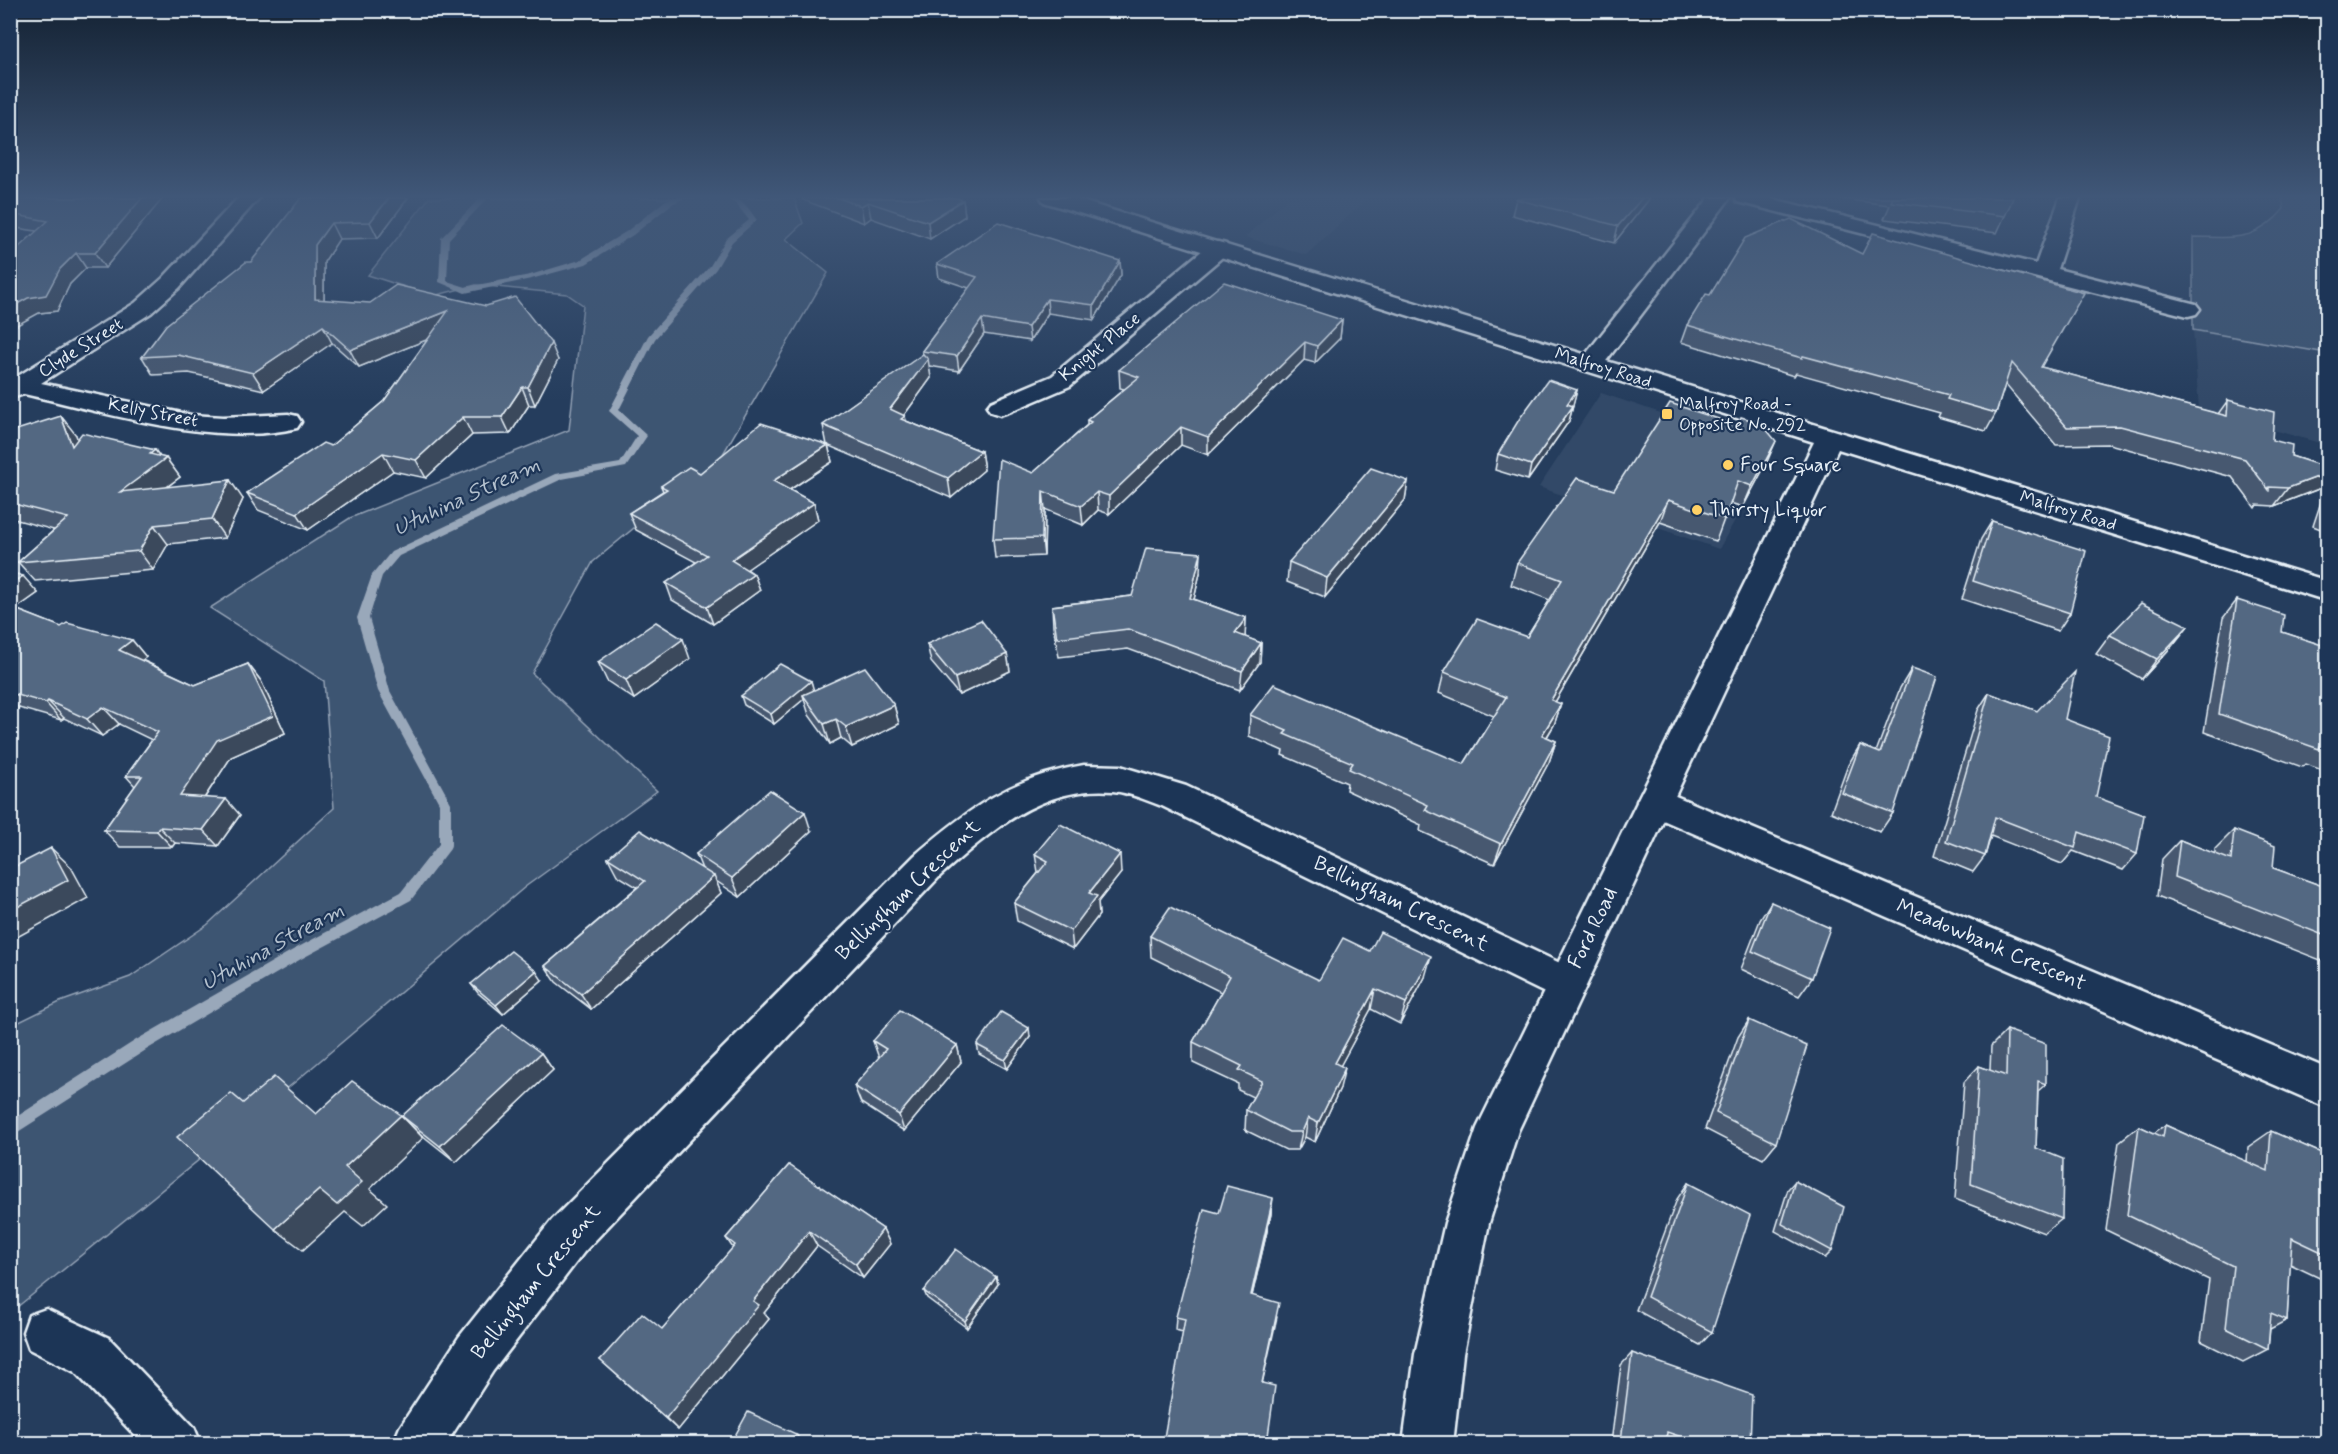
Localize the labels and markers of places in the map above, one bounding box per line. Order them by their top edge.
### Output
place label: Malfroy Road - Opposite No. 292 [1679,392,1806,437]
marker: Malfroy Road - Opposite No. 292 [1660,407,1674,421]
place label: Four Square [1740,451,1841,479]
marker: Four Square [1721,458,1735,472]
place label: Thirsty Liquor [1709,496,1827,524]
marker: Thirsty Liquor [1690,503,1704,517]

